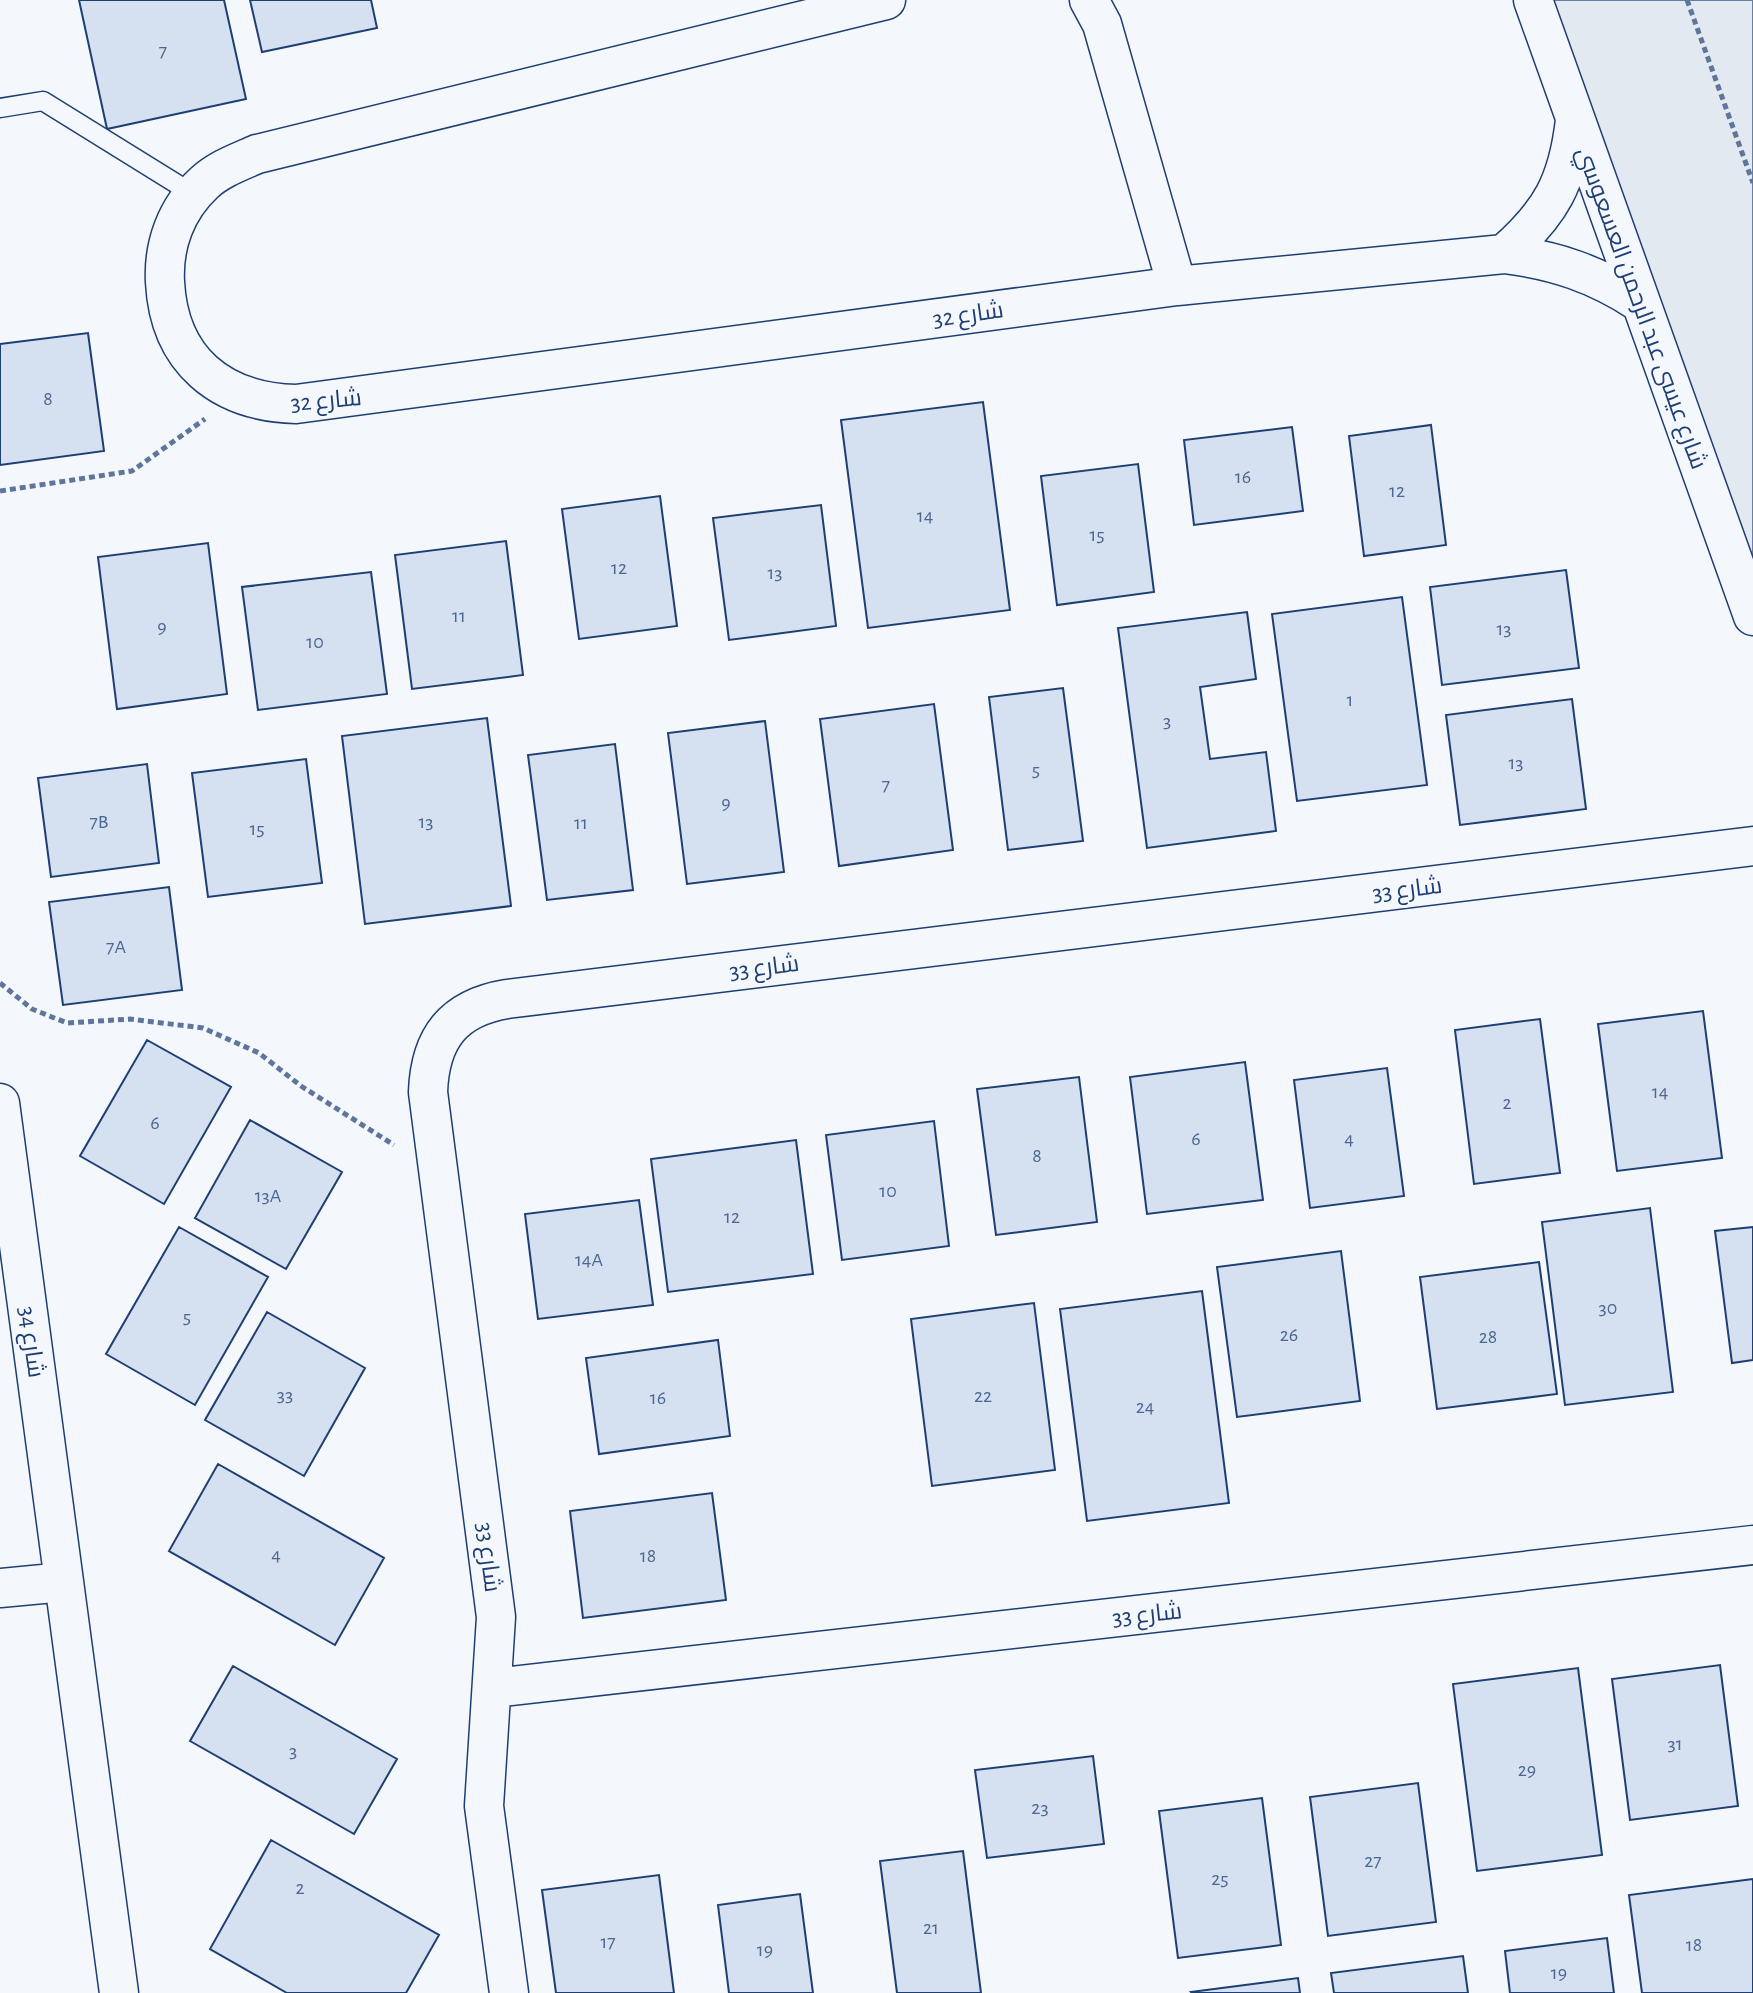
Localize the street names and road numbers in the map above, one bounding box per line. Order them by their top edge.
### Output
street label: شارع عيسى عبد الرحمن العسعوسي [1567,144,1712,474]
street label: شارع 32 [931,297,1006,335]
street label: شارع 32 [289,385,363,419]
street label: شارع 33 [1371,873,1444,909]
street label: شارع 33 [728,951,801,987]
street label: شارع 34 [11,1305,49,1380]
street label: شارع 33 [469,1521,505,1594]
street label: شارع 33 [1111,1598,1184,1634]

